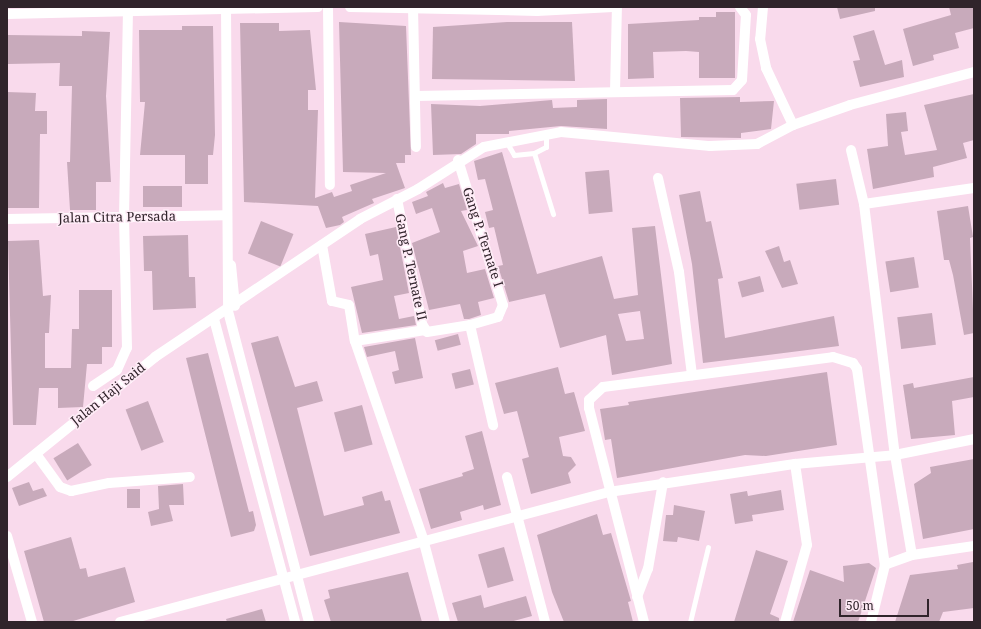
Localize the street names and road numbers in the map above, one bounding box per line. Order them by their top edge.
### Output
street label: Gang P. Ternate I [460,185,506,289]
street label: Jalan Citra Persada [58,208,176,226]
street label: Gang P. Ternate II [392,212,430,322]
street label: Jalan Haji Said [68,359,148,429]

